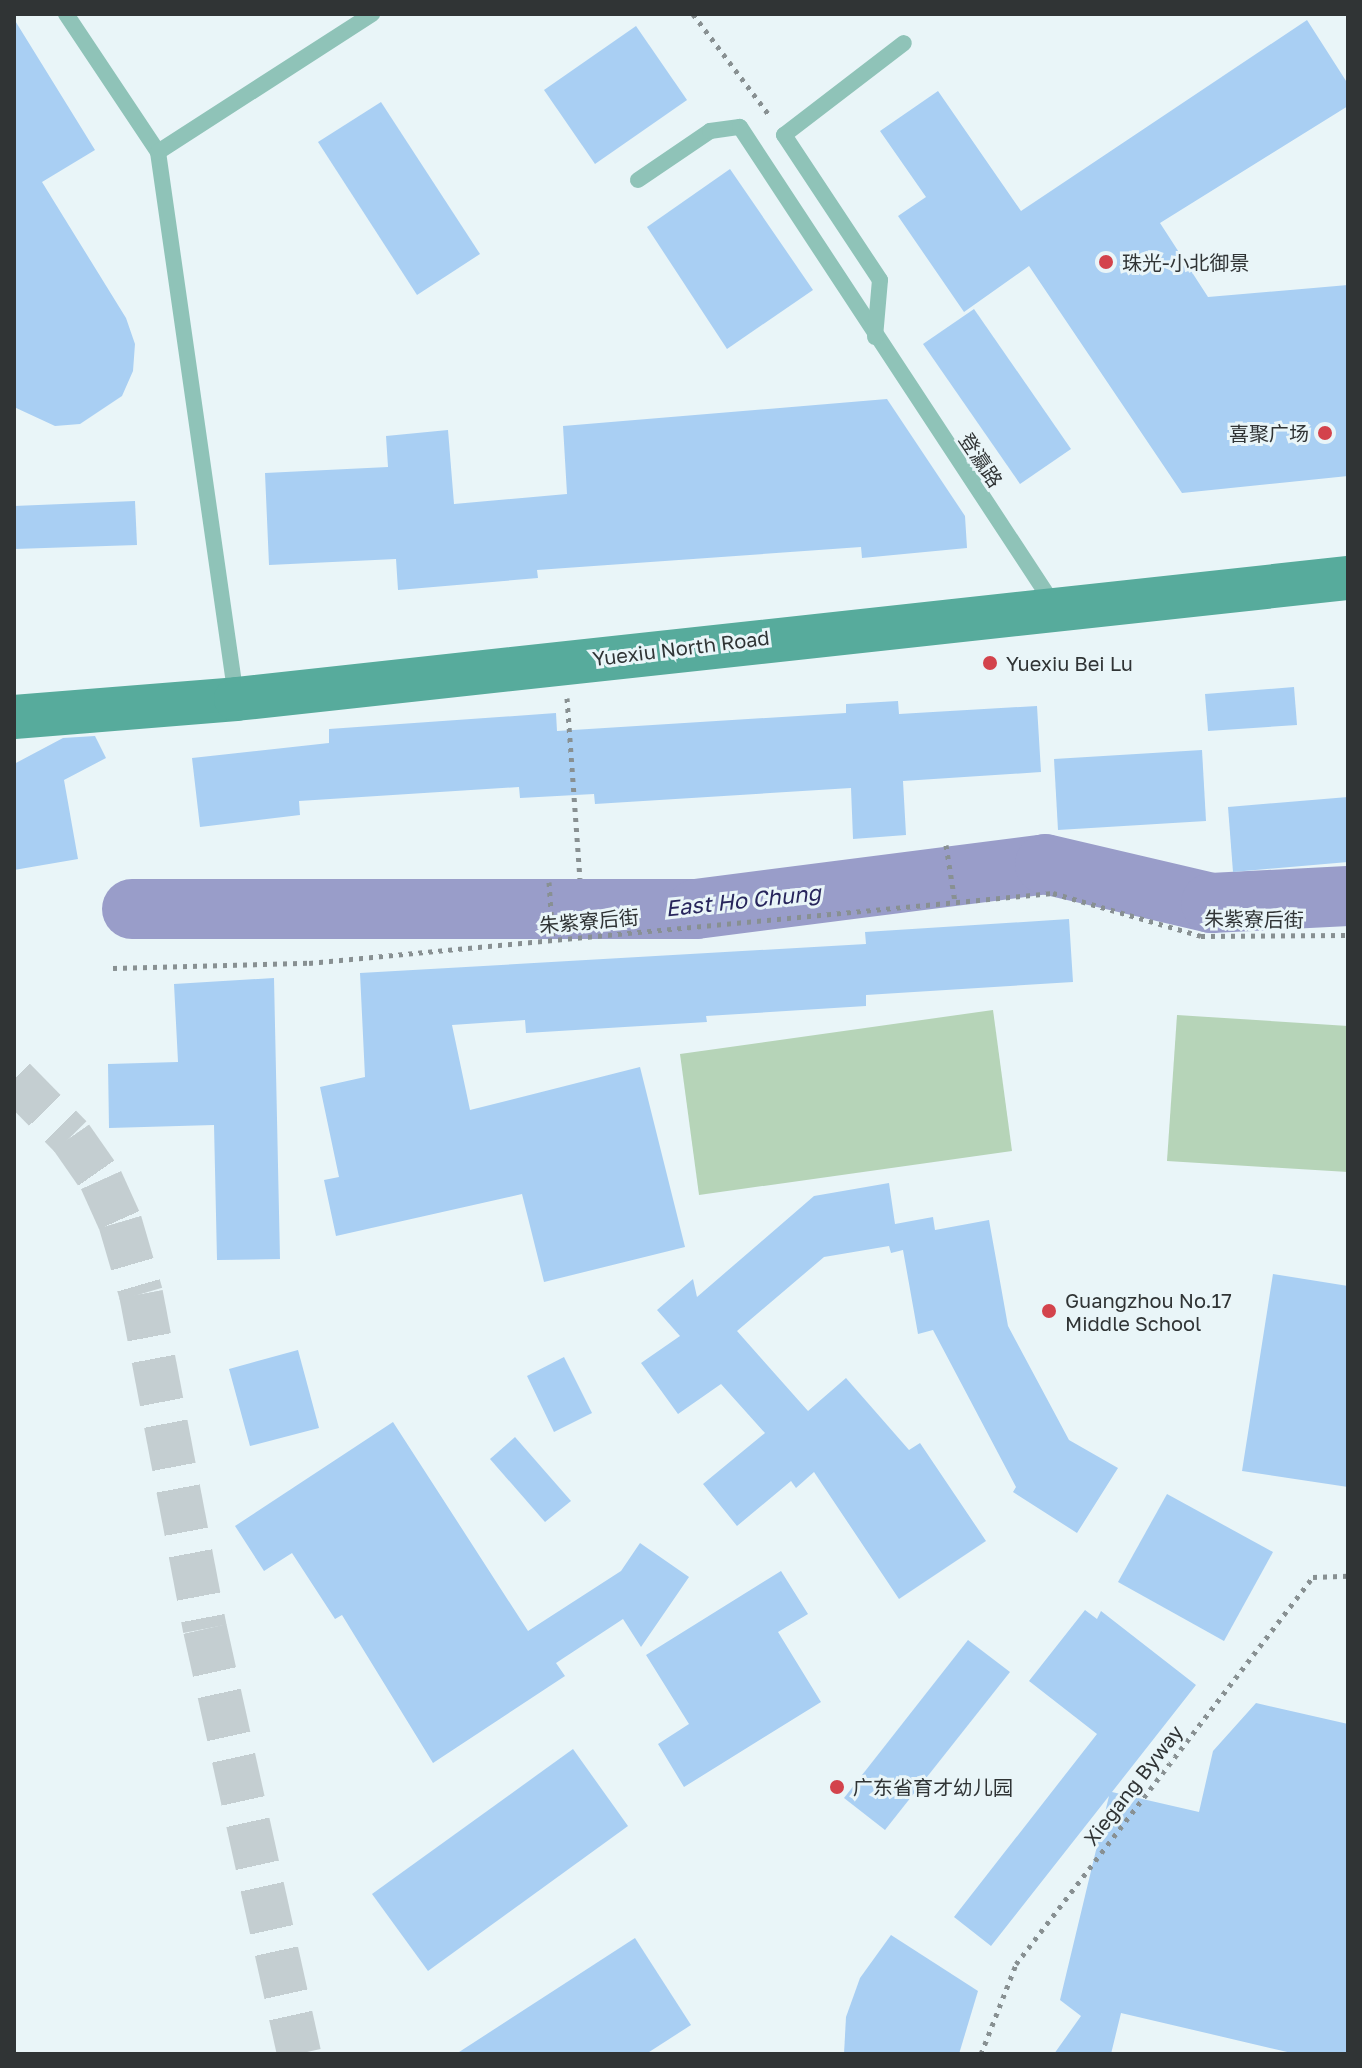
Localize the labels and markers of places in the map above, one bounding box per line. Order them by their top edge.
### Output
place label: 珠光-小北御景 [1122,250,1250,274]
marker: 珠光-小北御景 [1097,253,1115,271]
place label: 喜聚广场 [1229,421,1309,445]
marker: 喜聚广场 [1316,424,1334,442]
place label: Yuexiu Bei Lu [1006,651,1133,675]
marker: Yuexiu Bei Lu [981,654,999,672]
place label: Guangzhou No.17 Middle School [1065,1288,1232,1335]
marker: Guangzhou No.17 Middle School [1040,1302,1058,1320]
place label: 广东省育才幼儿园 [853,1775,1013,1799]
marker: 广东省育才幼儿园 [828,1778,846,1796]

